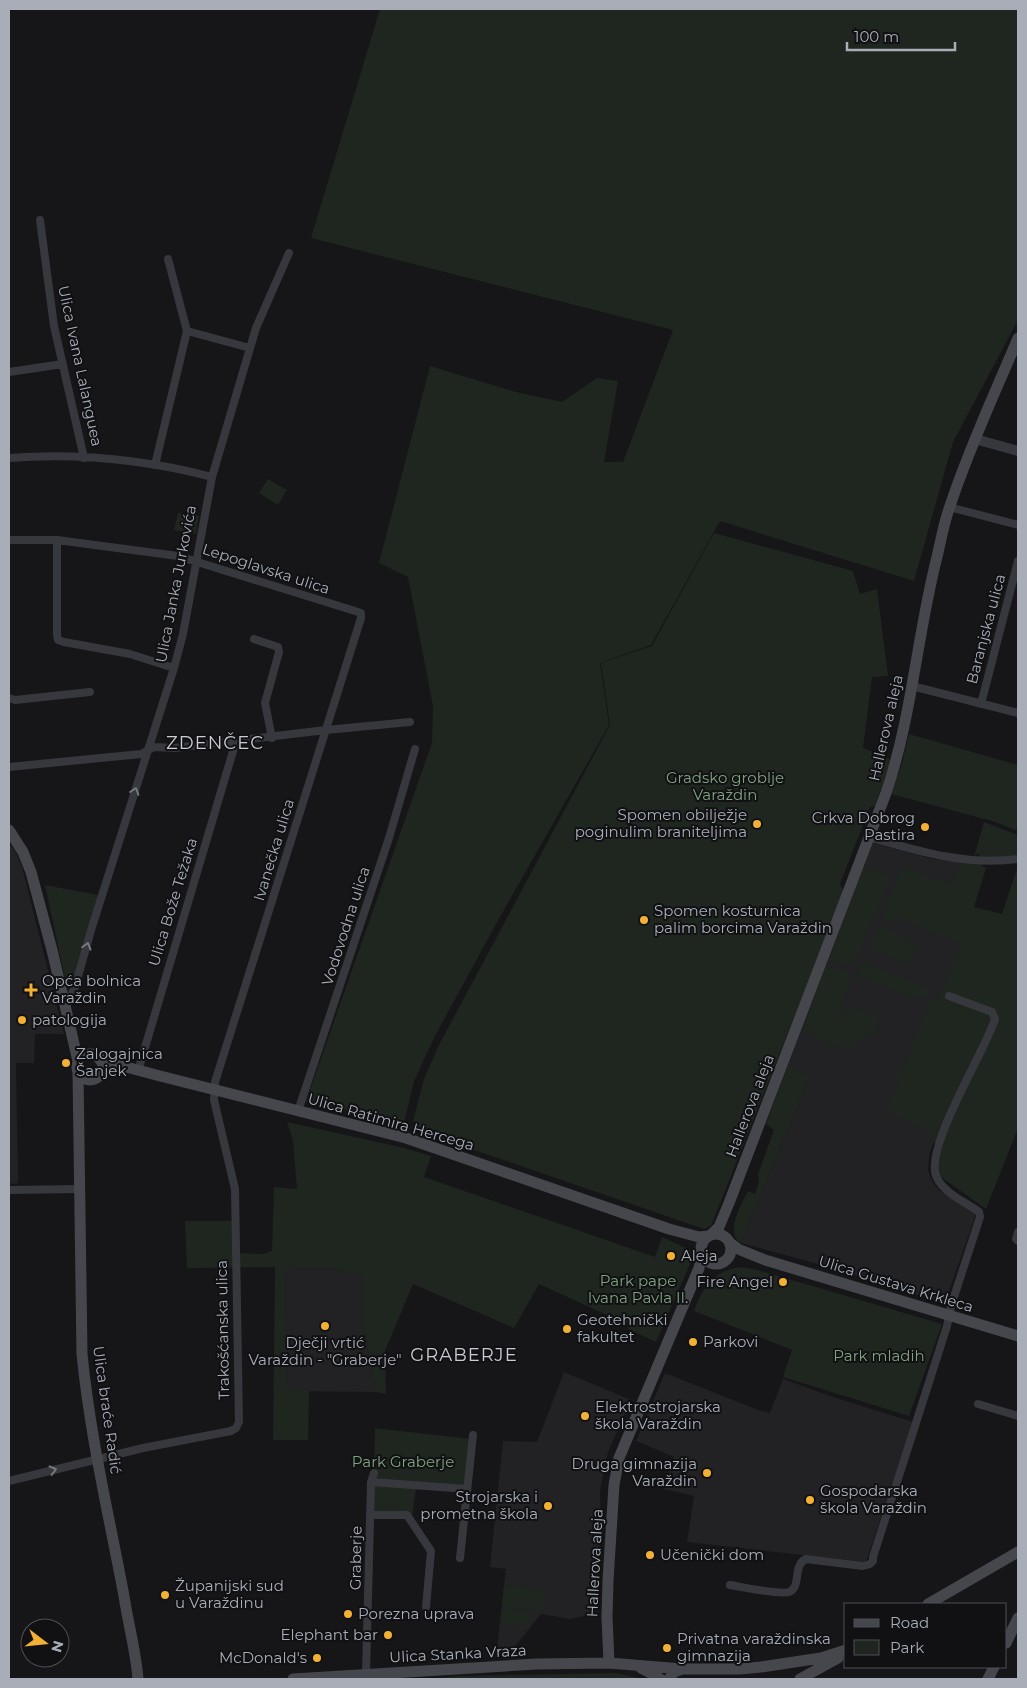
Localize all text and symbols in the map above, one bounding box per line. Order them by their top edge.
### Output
scale bar [847,20,954,52]
text: 100 m [854,27,899,46]
street label: Ulica Ivana Lalanguea [54,284,107,448]
street label: Ulica Janka Jurkovića [151,504,200,664]
street label: Lepoglavska ulica [200,539,332,598]
street label: Baranjska ulica [962,572,1009,686]
street label: Hallerova aleja [864,673,907,783]
district label: ZDENČEC [166,732,264,754]
park label: Gradsko groblje Varaždin [666,768,784,804]
one-way arrow [130,787,140,796]
street label: Ivanečka ulica [249,796,298,903]
place label: Spomen obilježje poginulim braniteljima [575,805,747,841]
place label: Crkva Dobrog Pastira [812,808,915,844]
marker: Spomen obilježje poginulim braniteljima [751,818,763,830]
marker: Crkva Dobrog Pastira [919,821,931,833]
street label: Ulica Bože Težaka [144,835,201,968]
street label: Vodovodna ulica [317,864,374,988]
place label: Spomen kosturnica palim borcima Varaždin [654,901,832,937]
marker: Spomen kosturnica palim borcima Varaždin [638,914,650,926]
one-way arrow [81,942,91,950]
place label: Opća bolnica Varaždin [42,971,141,1007]
marker: Opća bolnica Varaždin [24,983,38,997]
place label: patologija [32,1010,107,1029]
marker: patologija [16,1014,28,1026]
place label: Zalogajnica Šanjek [76,1044,163,1080]
street label: Hallerova aleja [721,1052,778,1160]
marker: Zalogajnica Šanjek [60,1057,72,1069]
street label: Ulica Ratimira Hercega [306,1089,477,1154]
place label: Aleja [681,1246,718,1265]
marker: Aleja [665,1250,677,1262]
street label: Ulica Gustava Krkleca [816,1251,976,1316]
street label: Trakošćanska ulica [212,1260,233,1400]
park label: Park pape Ivana Pavla II. [588,1271,688,1307]
place label: Fire Angel [696,1272,773,1291]
marker: Fire Angel [777,1276,789,1288]
place label: Geotehnički fakultet [577,1310,668,1346]
marker: Dječji vrtić Varaždin - "Graberje" [319,1320,331,1332]
marker: Geotehnički fakultet [561,1323,573,1335]
place label: Parkovi [703,1332,758,1351]
place label: Dječji vrtić Varaždin - "Graberje" [248,1333,402,1369]
marker: Parkovi [687,1336,699,1348]
district label: GRABERJE [410,1344,518,1366]
street label: Ulica braće Radić [89,1345,126,1475]
park label: Park mladih [833,1346,925,1365]
place label: Elektrostrojarska škola Varaždin [595,1397,721,1433]
marker: Elektrostrojarska škola Varaždin [579,1410,591,1422]
park label: Park Graberje [352,1452,454,1471]
place label: Druga gimnazija Varaždin [572,1454,697,1490]
one-way arrow [48,1466,56,1476]
marker: Druga gimnazija Varaždin [701,1467,713,1479]
place label: Gospodarska škola Varaždin [820,1481,927,1517]
place label: Strojarska i prometna škola [420,1487,538,1523]
marker: Gospodarska škola Varaždin [804,1494,816,1506]
marker: Strojarska i prometna škola [542,1500,554,1512]
street label: Hallerova aleja [582,1508,607,1618]
street label: Graberje [345,1526,366,1590]
place label: Učenički dom [660,1545,764,1564]
marker: Učenički dom [644,1549,656,1561]
place label: Županijski sud u Varaždinu [175,1576,284,1612]
marker: Županijski sud u Varaždinu [159,1589,171,1601]
legend [844,1603,1007,1668]
place label: Porezna uprava [358,1604,474,1623]
marker: Porezna uprava [342,1608,354,1620]
text: Road [890,1613,929,1632]
north arrow [20,1618,70,1668]
place label: Elephant bar [281,1625,378,1644]
marker: Elephant bar [382,1629,394,1641]
place label: Privatna varaždinska gimnazija [677,1629,831,1665]
text: Park [890,1638,924,1657]
text: N [47,1639,68,1655]
street label: Ulica Stanka Vraza [389,1640,527,1667]
marker: Privatna varaždinska gimnazija [661,1642,673,1654]
place label: McDonald's [219,1648,307,1667]
marker: McDonald's [311,1652,323,1664]

